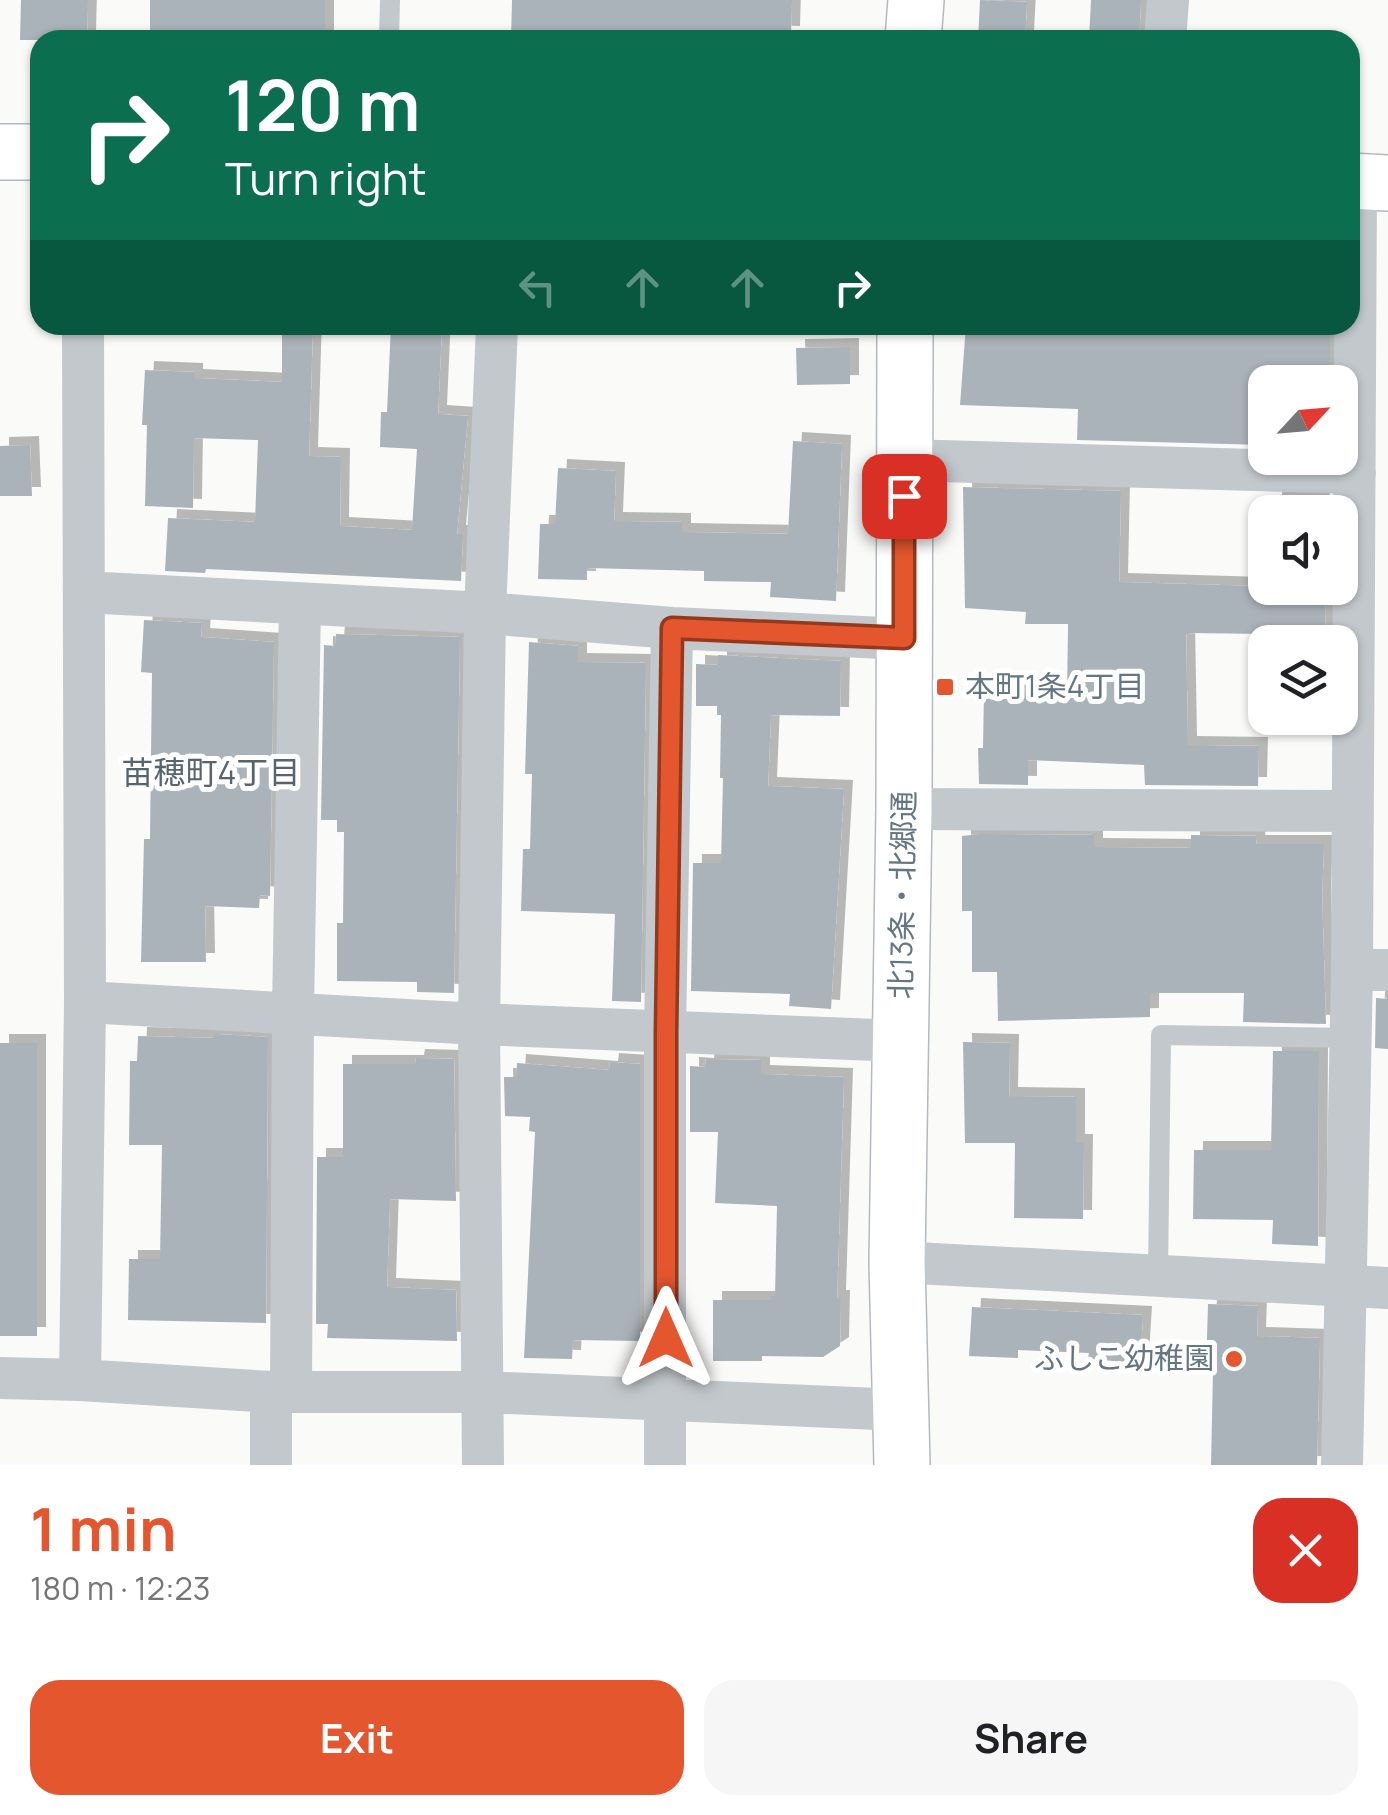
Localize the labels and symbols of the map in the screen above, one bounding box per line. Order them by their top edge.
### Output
north arrow [1248,365,1358,475]
pin [862,454,947,539]
place label: 本町1条4丁目 [965,665,1144,706]
marker: 本町1条4丁目 [934,676,956,698]
district label: 苗穂町4丁目 [122,750,300,794]
street label: 北13条・北郷通 [879,790,924,999]
position arrow [614,1286,718,1390]
place label: ふしこ幼稚園 [1034,1337,1214,1378]
marker: ふしこ幼稚園 [1223,1348,1245,1370]

